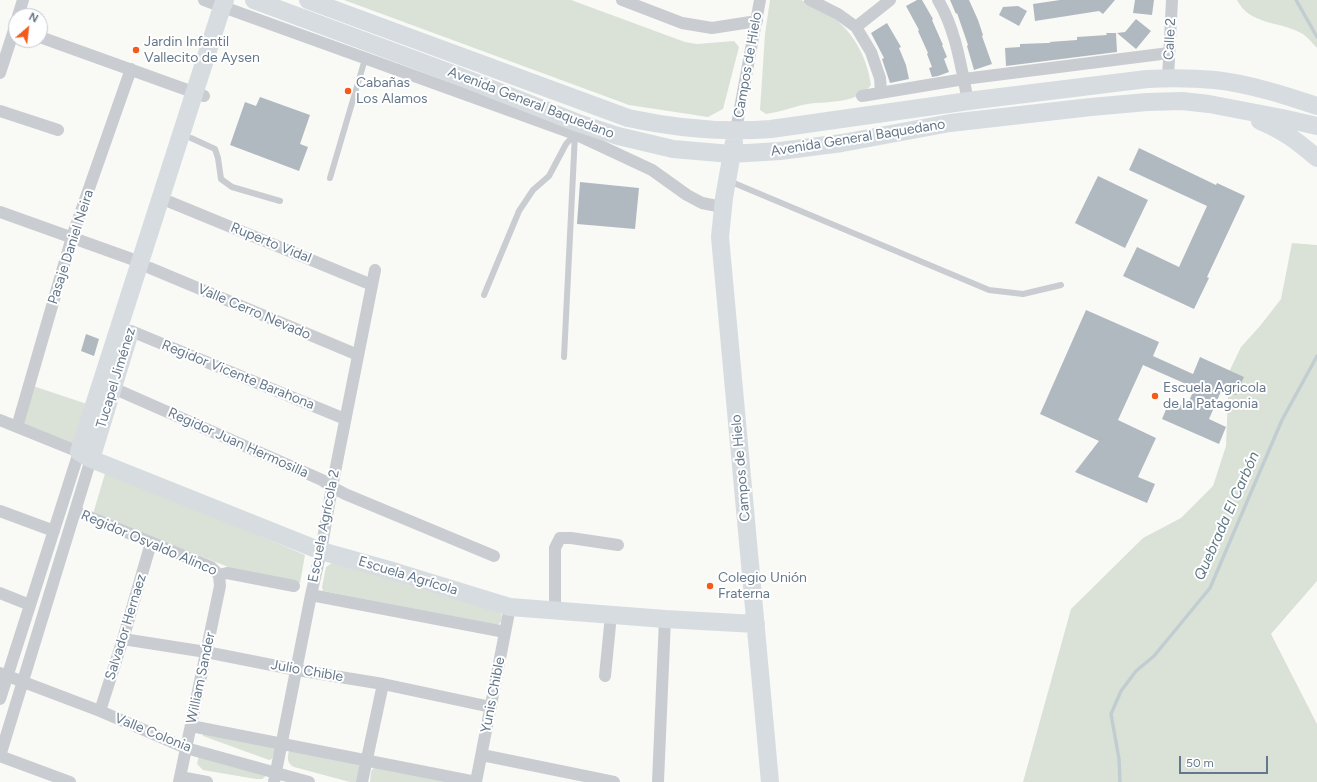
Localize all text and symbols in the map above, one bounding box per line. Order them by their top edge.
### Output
north arrow [8,8,48,48]
text: N [27,10,40,26]
street label: Campos de Hielo [730,11,766,119]
street label: Calle 2 [1161,17,1179,61]
place label: Jardin Infantil Vallecito de Aysen [144,34,260,66]
marker: Jardin Infantil Vallecito de Aysen [131,45,141,55]
street label: Avenida General Baquedano [446,64,616,142]
place label: Cabañas Los Alamos [356,75,428,108]
marker: Cabañas Los Alamos [343,86,353,96]
street label: Avenida General Baquedano [769,116,947,160]
street label: Pasaje Daniel Neira [45,188,97,306]
street label: Ruperto Vidal [228,219,314,267]
street label: Valle Cerro Nevado [195,281,313,343]
street label: Tucapel Jiménez [93,326,139,430]
street label: Regidor Vicente Barahona [159,337,317,413]
place label: Escuela Agricola de la Patagonia [1163,380,1266,412]
marker: Escuela Agricola de la Patagonia [1150,391,1160,401]
street label: Regidor Juan Hermosilla [165,404,311,482]
street label: Campos de Hielo [728,414,754,522]
water label: Quebrada El Carbón [1191,449,1263,583]
street label: Escuela Agrícola 2 [305,468,343,584]
street label: Regidor Osvaldo Alinco [78,507,220,579]
street label: Escuela Agrícola [356,553,460,599]
place label: Colegio Unión Fraterna [718,570,807,602]
street label: Salvador Hernaez [102,572,150,682]
marker: Colegio Unión Fraterna [705,581,715,591]
street label: William Sander [183,631,219,725]
street label: Julio Chible [270,656,344,686]
street label: Yunis Chible [477,656,509,734]
street label: Valle Colonia [112,710,194,756]
scale bar [1181,748,1270,774]
text: 50 m [1186,756,1214,770]

